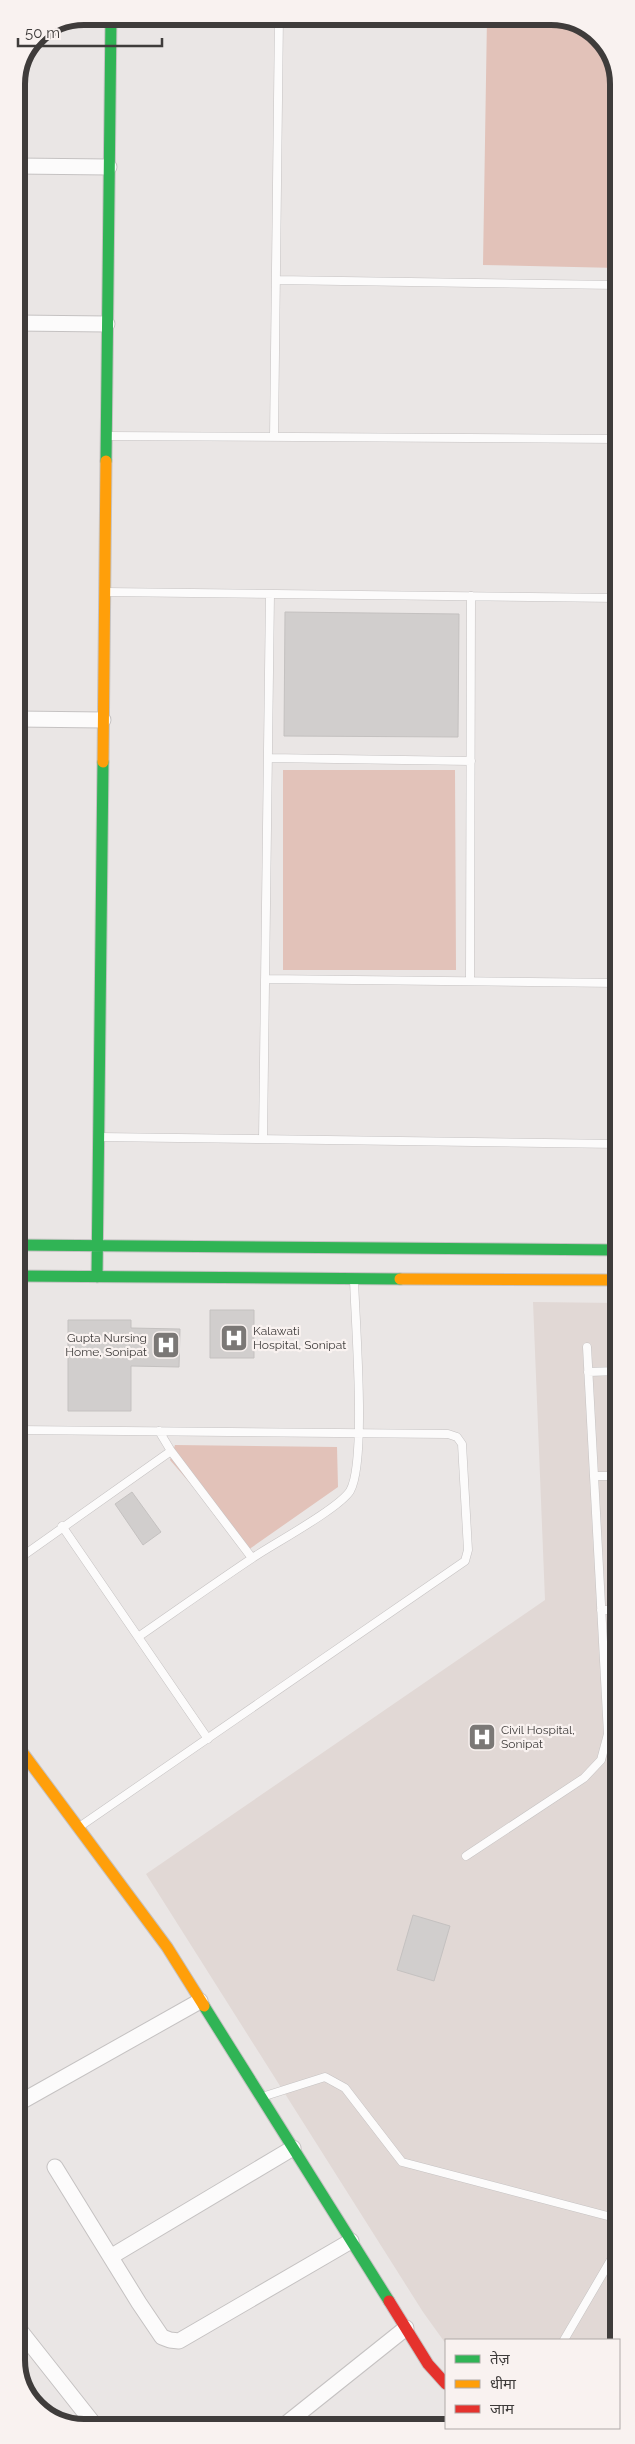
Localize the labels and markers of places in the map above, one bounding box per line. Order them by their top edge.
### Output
hospital icon: Kalawati Hospital, Sonipat [219,1323,249,1353]
place label: Kalawati Hospital, Sonipat [253,1324,346,1352]
hospital icon: Gupta Nursing Home, Sonipat [151,1330,181,1360]
place label: Gupta Nursing Home, Sonipat [65,1331,147,1359]
hospital icon: Civil Hospital, Sonipat [467,1722,497,1752]
place label: Civil Hospital, Sonipat [501,1723,575,1751]

